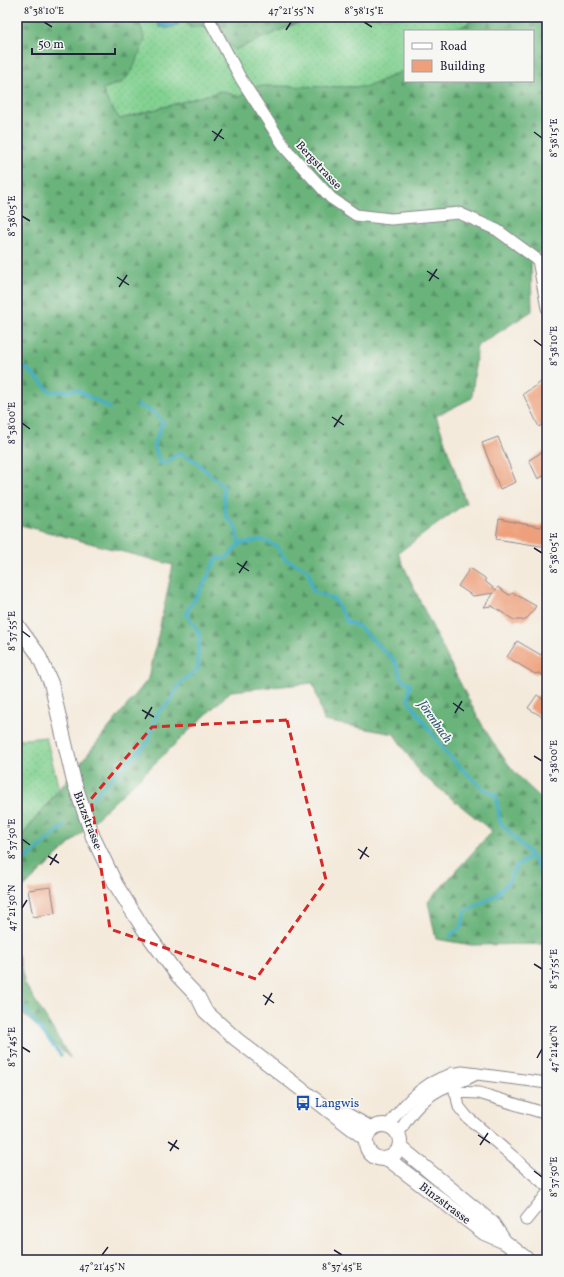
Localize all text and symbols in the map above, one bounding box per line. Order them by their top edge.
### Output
text: 8°38'10"E [24,4,64,18]
text: 47°21'55"N [268,4,315,18]
text: 8°38'15"E [344,4,384,18]
scale bar [32,30,115,56]
legend [404,30,534,82]
text: 50 m [38,37,64,53]
text: Road [440,39,467,55]
text: Building [440,59,485,75]
text: 8°38'15"E [547,118,561,158]
street label: Bergstrasse [292,138,345,194]
text: 8°38'05"E [5,196,19,236]
text: 8°38'10"E [547,326,561,366]
text: 8°38'00"E [5,402,19,444]
text: 8°38'05"E [547,533,561,573]
text: 8°37'55"E [5,611,19,651]
water label: Jörenbach [412,695,456,748]
text: 8°38'00"E [547,740,561,782]
street label: Binzstrasse [69,789,106,852]
text: 8°37'50"E [5,819,19,859]
text: 47°21'50"N [5,884,19,931]
text: 8°37'55"E [547,949,561,989]
text: 47°21'40"N [547,1025,561,1073]
text: 8°37'45"E [5,1027,19,1067]
bus stop icon: Langwis [294,1094,312,1112]
place label: Langwis [315,1096,359,1112]
text: 8°37'50"E [547,1157,561,1197]
street label: Binzstrasse [415,1179,474,1229]
text: 47°21'45"N [79,1260,126,1274]
text: 8°37'45"E [322,1260,362,1274]

